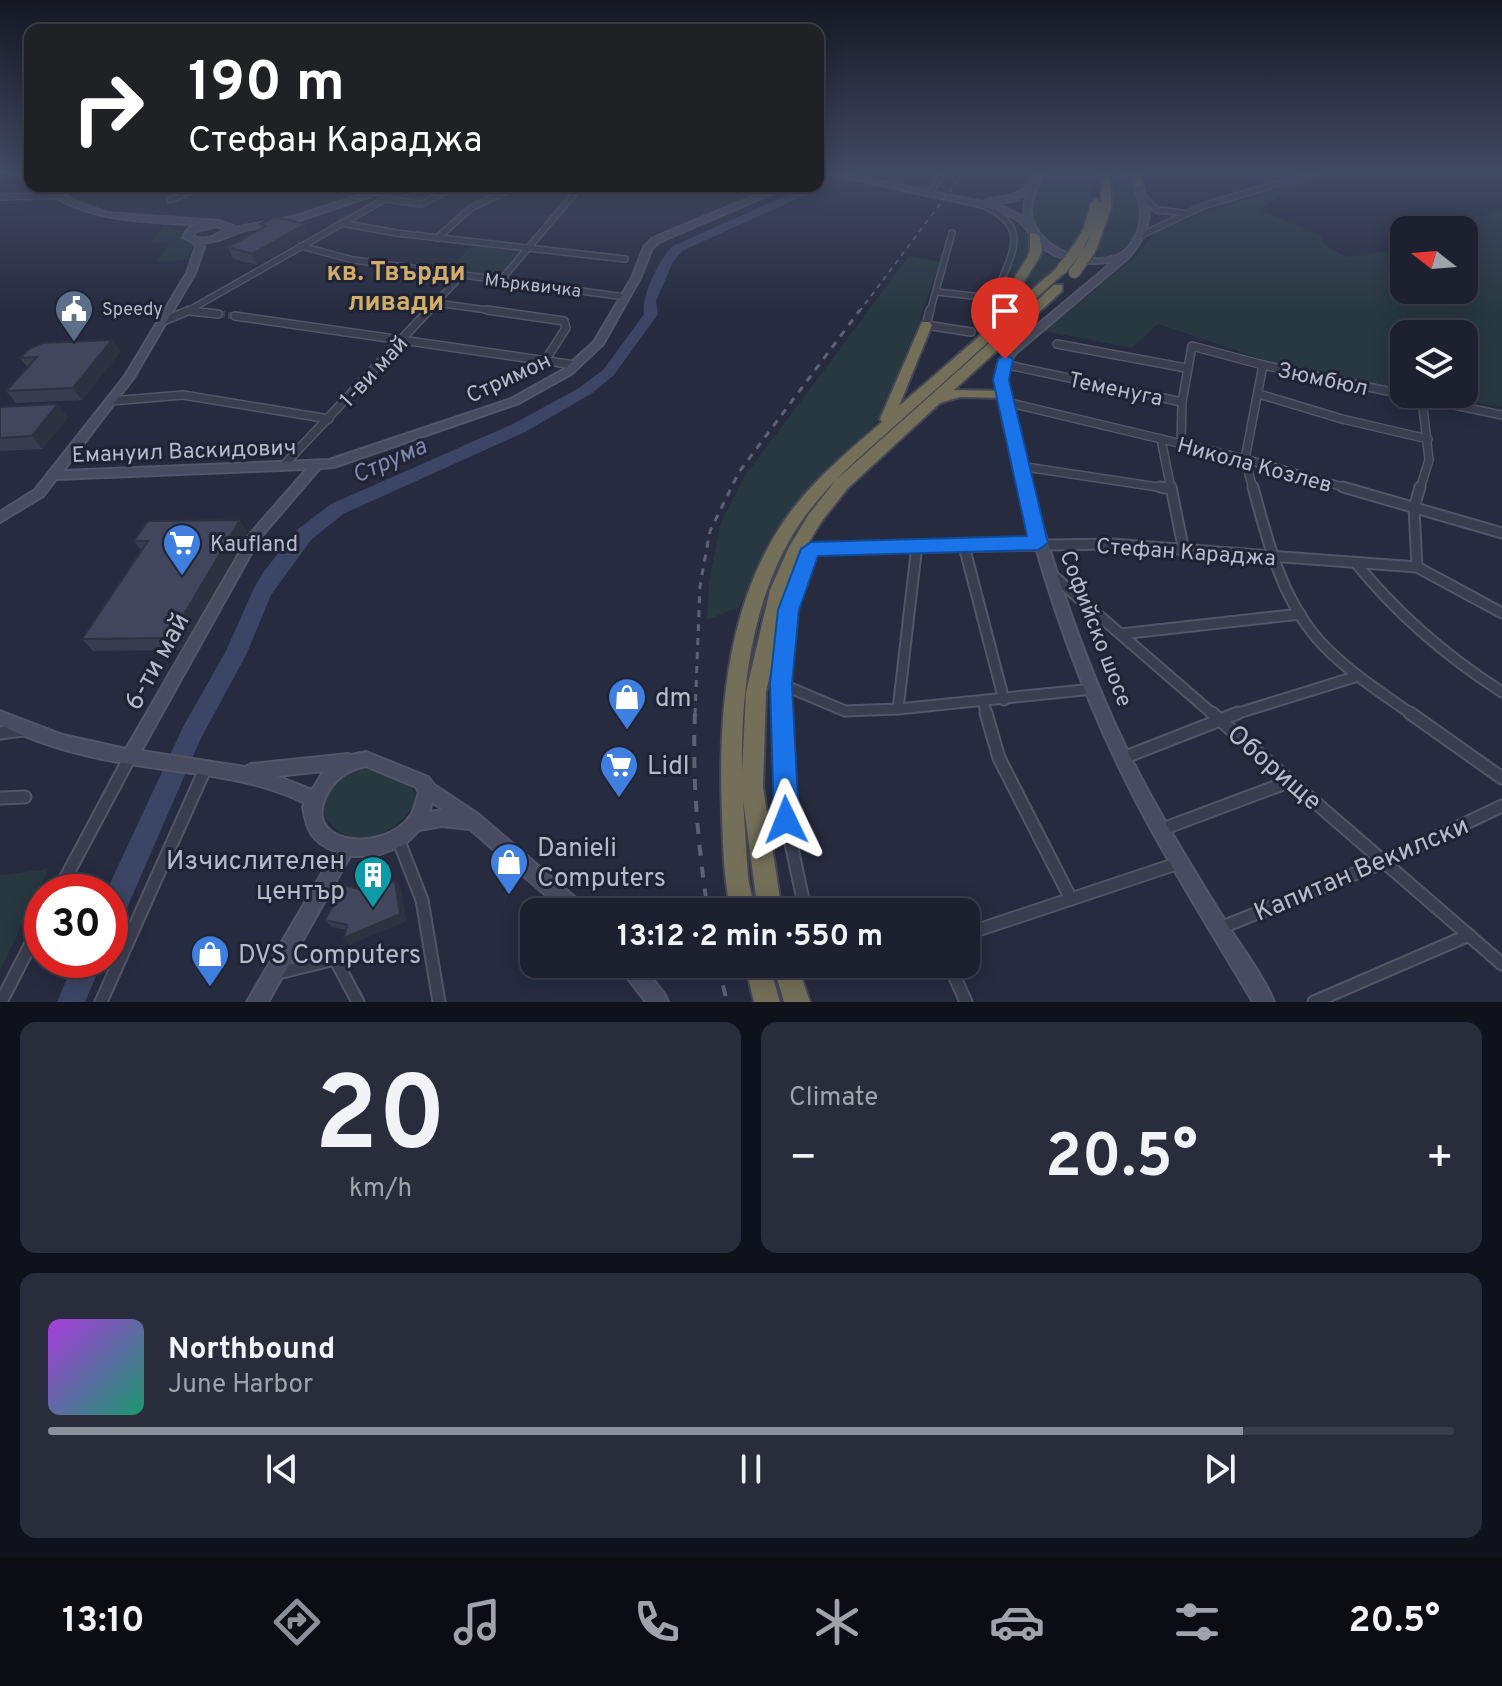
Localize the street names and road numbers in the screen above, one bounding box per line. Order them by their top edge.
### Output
street label: Мърквичка [483,269,582,304]
street label: 1-ви май [335,331,415,414]
street label: Стримон [463,348,556,411]
street label: Зюмбюл [1275,358,1370,403]
street label: Теменуга [1066,367,1165,414]
street label: Никола Козлев [1174,433,1335,500]
street label: Емануил Васкидович [71,435,297,470]
street label: Стефан Караджа [1095,534,1277,573]
street label: Софийско шосе [1052,547,1137,711]
street label: 6-ти май [118,608,198,717]
street label: Оборище [1219,719,1328,819]
street label: Капитан Векилски [1250,810,1474,930]

